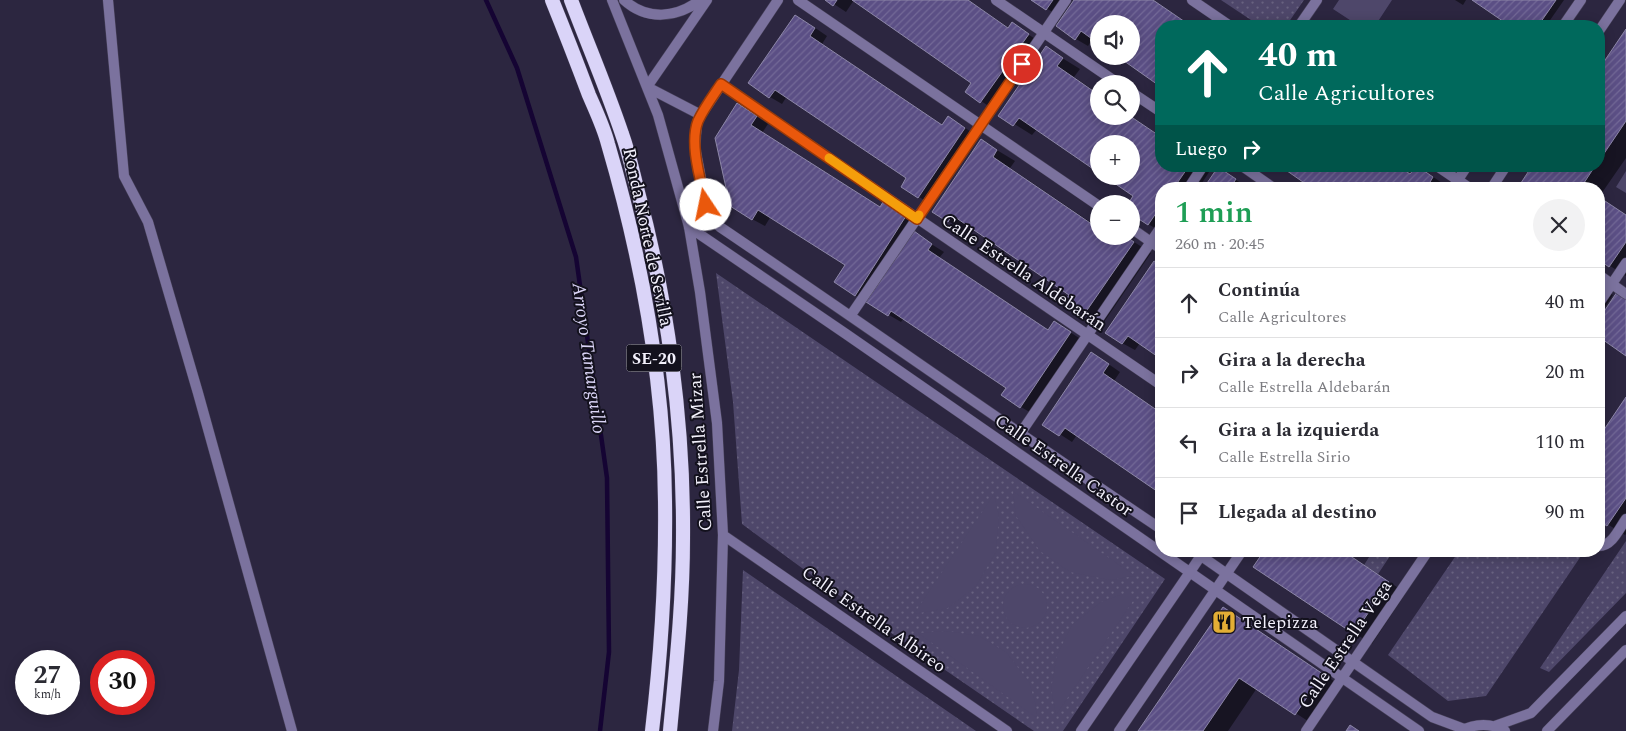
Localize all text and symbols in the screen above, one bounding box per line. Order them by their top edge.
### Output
map controls [1090,15,1140,245]
button: sound [1090,15,1140,65]
text: 40 m [1258,29,1338,82]
icon: ahead [1175,40,1240,105]
pin [1001,43,1043,85]
icon: arrive [1008,50,1036,78]
button: search [1090,75,1140,125]
text: Calle Agricultores [1258,77,1435,110]
button: + [1090,135,1140,185]
text: Luego [1175,135,1227,164]
icon: right [1237,135,1265,163]
street label: Ronda Norte de Sevilla [615,145,680,329]
position arrow [679,178,731,230]
text: 1 min [1175,190,1253,236]
button: − [1090,195,1140,245]
button: close [1533,199,1585,251]
street label: Calle Estrella Aldebarán [936,207,1112,338]
text: 260 m · 20:45 [1175,232,1265,256]
text: Continúa [1218,276,1300,305]
water label: Arroyo Tamarguillo [563,280,613,436]
text: 40 m [1545,288,1585,317]
icon: ahead [1175,289,1203,317]
text: Calle Agricultores [1218,305,1347,329]
road number: SE-20 [626,344,682,372]
text: Gira a la derecha [1218,346,1365,375]
text: 20 m [1545,358,1585,387]
icon: right [1175,359,1203,387]
street label: Calle Estrella Mizar [681,372,720,532]
text: Calle Estrella Aldebarán [1218,375,1391,399]
street label: Calle Estrella Castor [989,407,1139,523]
text: Gira a la izquierda [1218,416,1379,445]
text: 110 m [1535,428,1585,457]
icon: left [1175,429,1203,457]
text: Calle Estrella Sirio [1218,445,1350,469]
text: Llegada al destino [1218,498,1377,527]
text: 90 m [1545,498,1585,527]
icon: arrive [1175,499,1203,527]
street label: Calle Estrella Albireo [796,559,952,680]
street label: Calle Estrella Vega [1292,574,1399,714]
restaurant icon: Telepizza [1211,609,1237,635]
place label: Telepizza [1242,609,1318,636]
speed limit sign: 30 [90,650,155,715]
text: 27 [33,657,62,695]
text: km/h [34,685,61,704]

